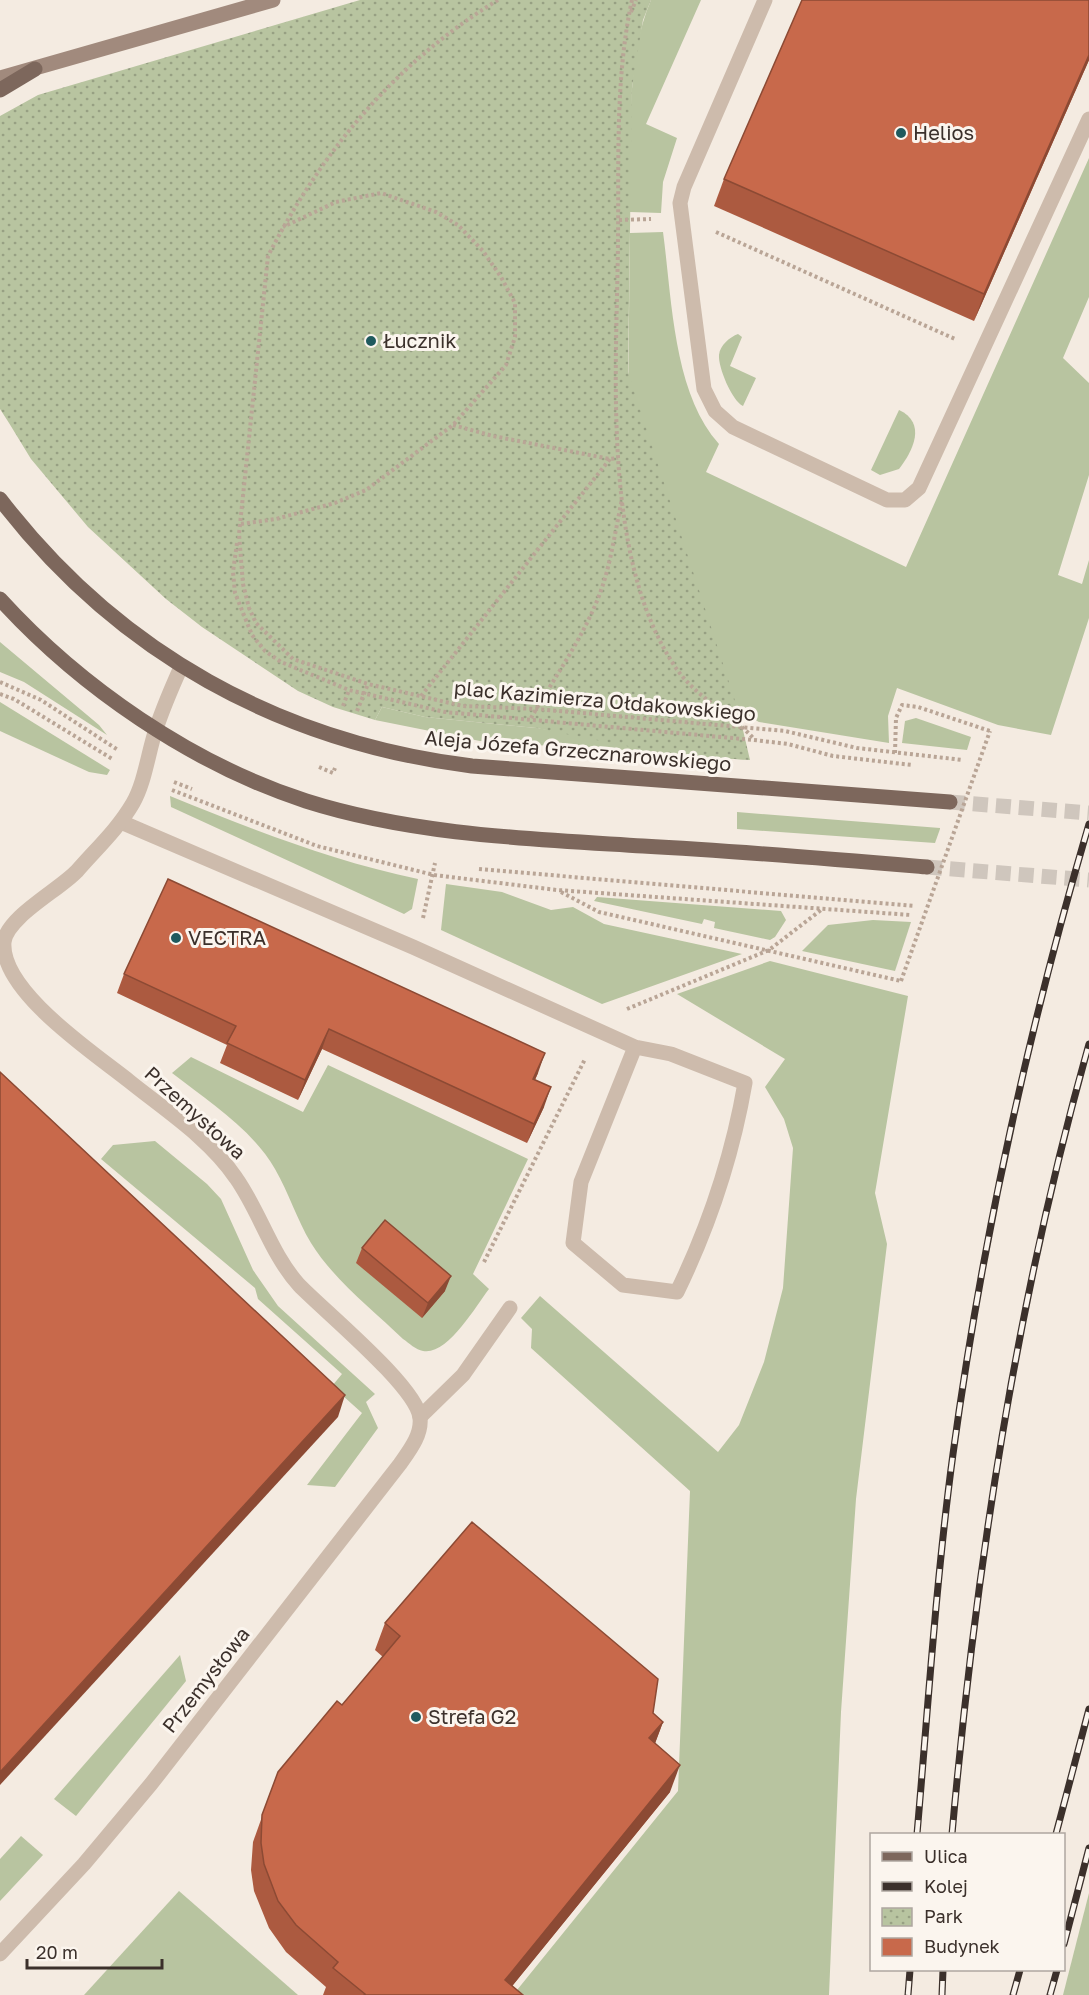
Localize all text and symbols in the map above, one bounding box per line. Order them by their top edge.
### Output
place label: Helios [913,120,974,144]
marker: Helios [894,126,908,140]
place label: Łucznik [383,328,457,352]
marker: Łucznik [364,334,378,348]
street label: plac Kazimierza Ołdakowskiego [453,675,757,725]
street label: Aleja Józefa Grzecznarowskiego [424,725,732,775]
place label: VECTRA [188,925,266,949]
marker: VECTRA [169,931,183,945]
street label: Przemysłowa [140,1061,251,1164]
street label: Przemysłowa [157,1622,254,1737]
place label: Strefa G2 [428,1704,516,1728]
marker: Strefa G2 [409,1710,423,1724]
legend [870,1833,1065,1971]
text: Ulica [924,1845,968,1867]
text: Kolej [924,1875,968,1897]
text: Park [924,1905,963,1927]
scale bar [27,1932,162,1970]
text: Budynek [924,1935,1000,1957]
text: 20 m [36,1941,78,1963]

